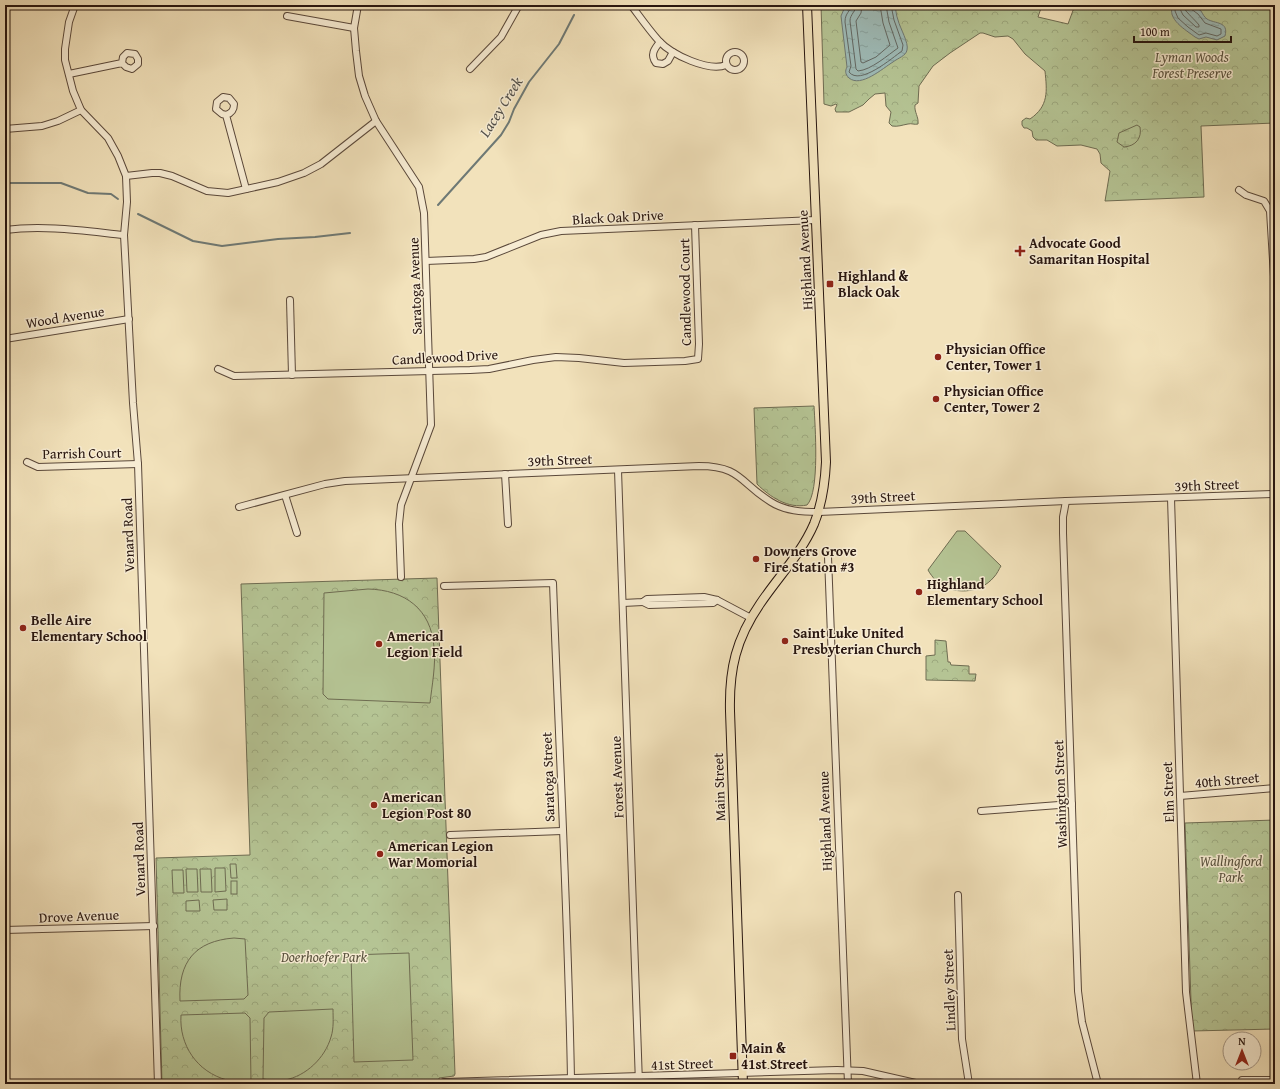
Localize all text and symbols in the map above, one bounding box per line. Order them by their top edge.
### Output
scale bar [1134,18,1231,44]
text: 100 m [1140,23,1170,40]
park label: Lyman Woods Forest Preserve [1151,47,1232,83]
water label: Lacey Creek [473,72,527,142]
street label: Black Oak Drive [572,205,665,229]
street label: Highland Avenue [792,209,818,310]
place label: Advocate Good Samaritan Hospital [1029,233,1150,269]
street label: Saratoga Avenue [403,237,427,335]
street label: Candlewood Court [674,238,696,346]
marker: Advocate Good Samaritan Hospital [1014,245,1026,257]
place label: Highland & Black Oak [838,266,909,302]
marker: Highland & Black Oak [825,279,835,289]
street label: Wood Avenue [24,301,106,333]
place label: Physician Office Center, Tower 1 [946,339,1046,375]
street label: Candlewood Drive [392,344,499,370]
marker: Physician Office Center, Tower 1 [933,352,943,362]
place label: Physician Office Center, Tower 2 [944,381,1044,417]
marker: Physician Office Center, Tower 2 [931,394,941,404]
street label: Parrish Court [42,442,122,464]
street label: 39th Street [527,449,593,471]
street label: 39th Street [1174,474,1240,496]
street label: 39th Street [850,485,916,509]
street label: Venard Road [117,497,139,573]
place label: Downers Grove Fire Station #3 [764,541,857,577]
marker: Downers Grove Fire Station #3 [751,554,761,564]
place label: Highland Elementary School [927,574,1044,610]
marker: Highland Elementary School [914,587,924,597]
place label: Belle Aire Elementary School [31,610,148,646]
marker: Belle Aire Elementary School [18,623,28,633]
place label: Saint Luke United Presbyterian Church [793,623,922,659]
place label: Americal Legion Field [387,626,463,662]
marker: Saint Luke United Presbyterian Church [780,636,790,646]
marker: Americal Legion Field [374,639,384,649]
street label: Saratoga Street [536,732,560,822]
street label: Forest Avenue [606,735,628,818]
street label: Washington Street [1048,739,1072,849]
street label: Main Street [708,752,730,822]
street label: Elm Street [1157,761,1179,823]
street label: 40th Street [1194,767,1260,793]
street label: Highland Avenue [813,770,837,871]
place label: American Legion Post 80 [382,787,471,823]
marker: American Legion Post 80 [369,800,379,810]
street label: Venard Road [128,821,150,897]
place label: American Legion War Momorial [388,836,494,872]
marker: American Legion War Momorial [375,849,385,859]
park label: Wallingford Park [1200,851,1263,887]
street label: Drove Avenue [39,905,120,927]
park label: Doerhoefer Park [280,947,368,967]
street label: Lindley Street [938,949,960,1031]
north arrow [1222,1031,1262,1071]
text: N [1238,1033,1246,1049]
place label: Main & 41st Street [741,1038,809,1074]
marker: Main & 41st Street [728,1051,738,1061]
street label: 41st Street [650,1053,714,1075]

